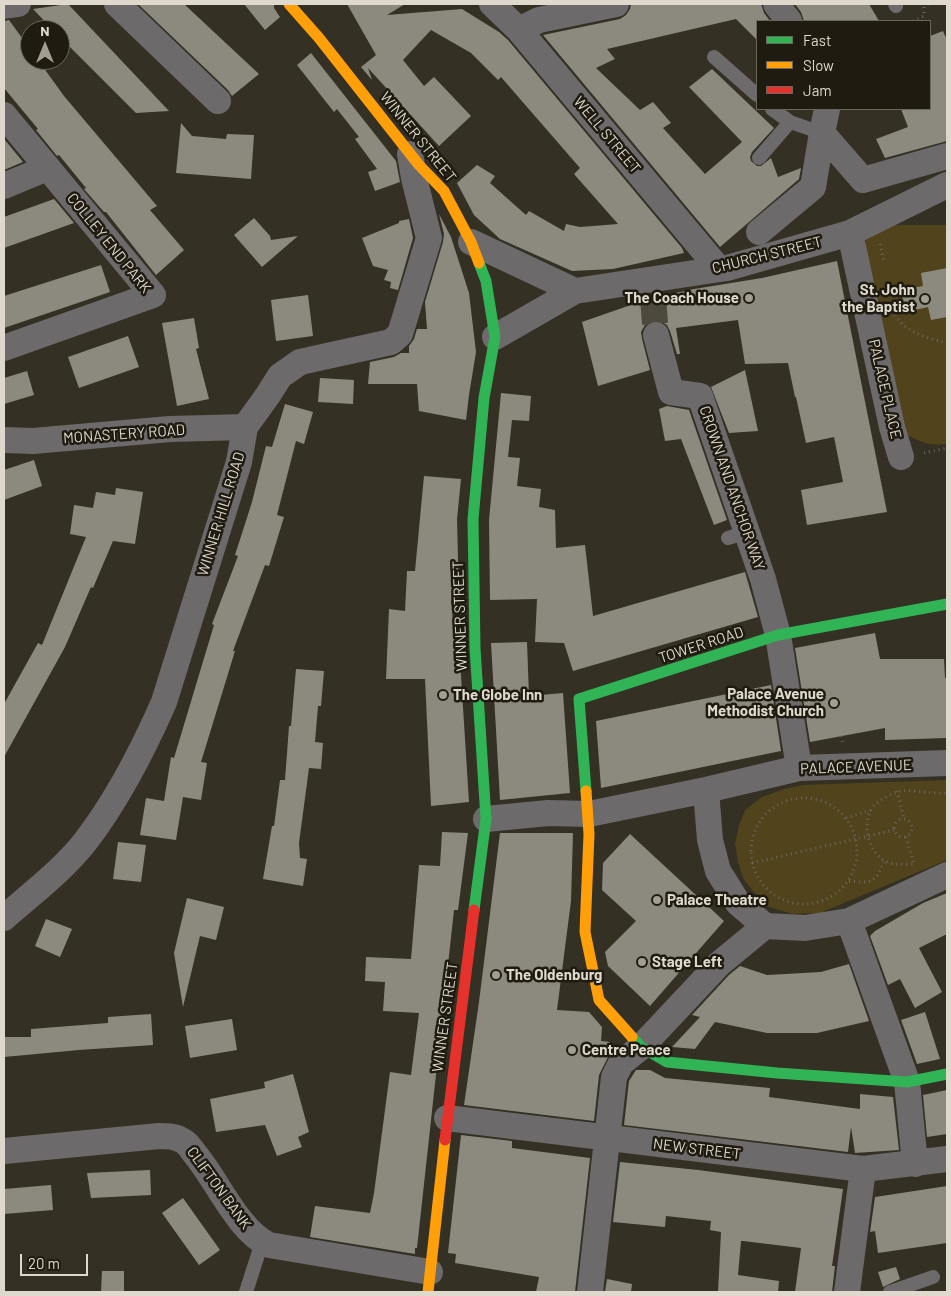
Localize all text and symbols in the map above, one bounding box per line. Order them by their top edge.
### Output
north arrow [20,20,70,70]
legend [756,20,931,110]
text: N [40,22,50,39]
text: Fast [803,31,831,49]
text: Slow [803,56,834,74]
text: Jam [803,81,832,99]
street label: WINNER STREET [376,88,460,186]
street label: WELL STREET [570,93,644,177]
street label: COLLEY END PARK [63,189,155,297]
street label: CHURCH STREET [710,233,824,277]
place label: St. John the Baptist [842,281,915,316]
place label: The Coach House [625,289,739,307]
marker: The Coach House [743,292,755,304]
marker: St. John the Baptist [919,293,931,305]
street label: PALACE PLACE [865,337,905,441]
street label: CROWN AND ANCHOR WAY [695,403,769,573]
street label: MONASTERY ROAD [62,421,186,447]
street label: WINNER HILL ROAD [194,450,248,578]
street label: WINNER STREET [449,560,471,672]
street label: TOWER ROAD [656,623,746,667]
place label: Palace Avenue Methodist Church [707,685,824,720]
place label: The Globe Inn [453,686,542,704]
marker: The Globe Inn [437,689,449,701]
marker: Palace Avenue Methodist Church [828,697,840,709]
street label: PALACE AVENUE [800,756,912,778]
place label: Palace Theatre [667,891,767,909]
marker: Palace Theatre [651,894,663,906]
place label: Stage Left [652,953,722,971]
marker: Stage Left [636,956,648,968]
street label: WINNER STREET [428,961,462,1073]
place label: The Oldenburg [506,966,602,984]
marker: The Oldenburg [490,969,502,981]
place label: Centre Peace [582,1041,671,1059]
marker: Centre Peace [566,1044,578,1056]
street label: NEW STREET [652,1135,742,1163]
street label: CLIFTON BANK [183,1143,255,1233]
scale bar [22,1244,90,1276]
text: 20 m [28,1254,60,1272]

